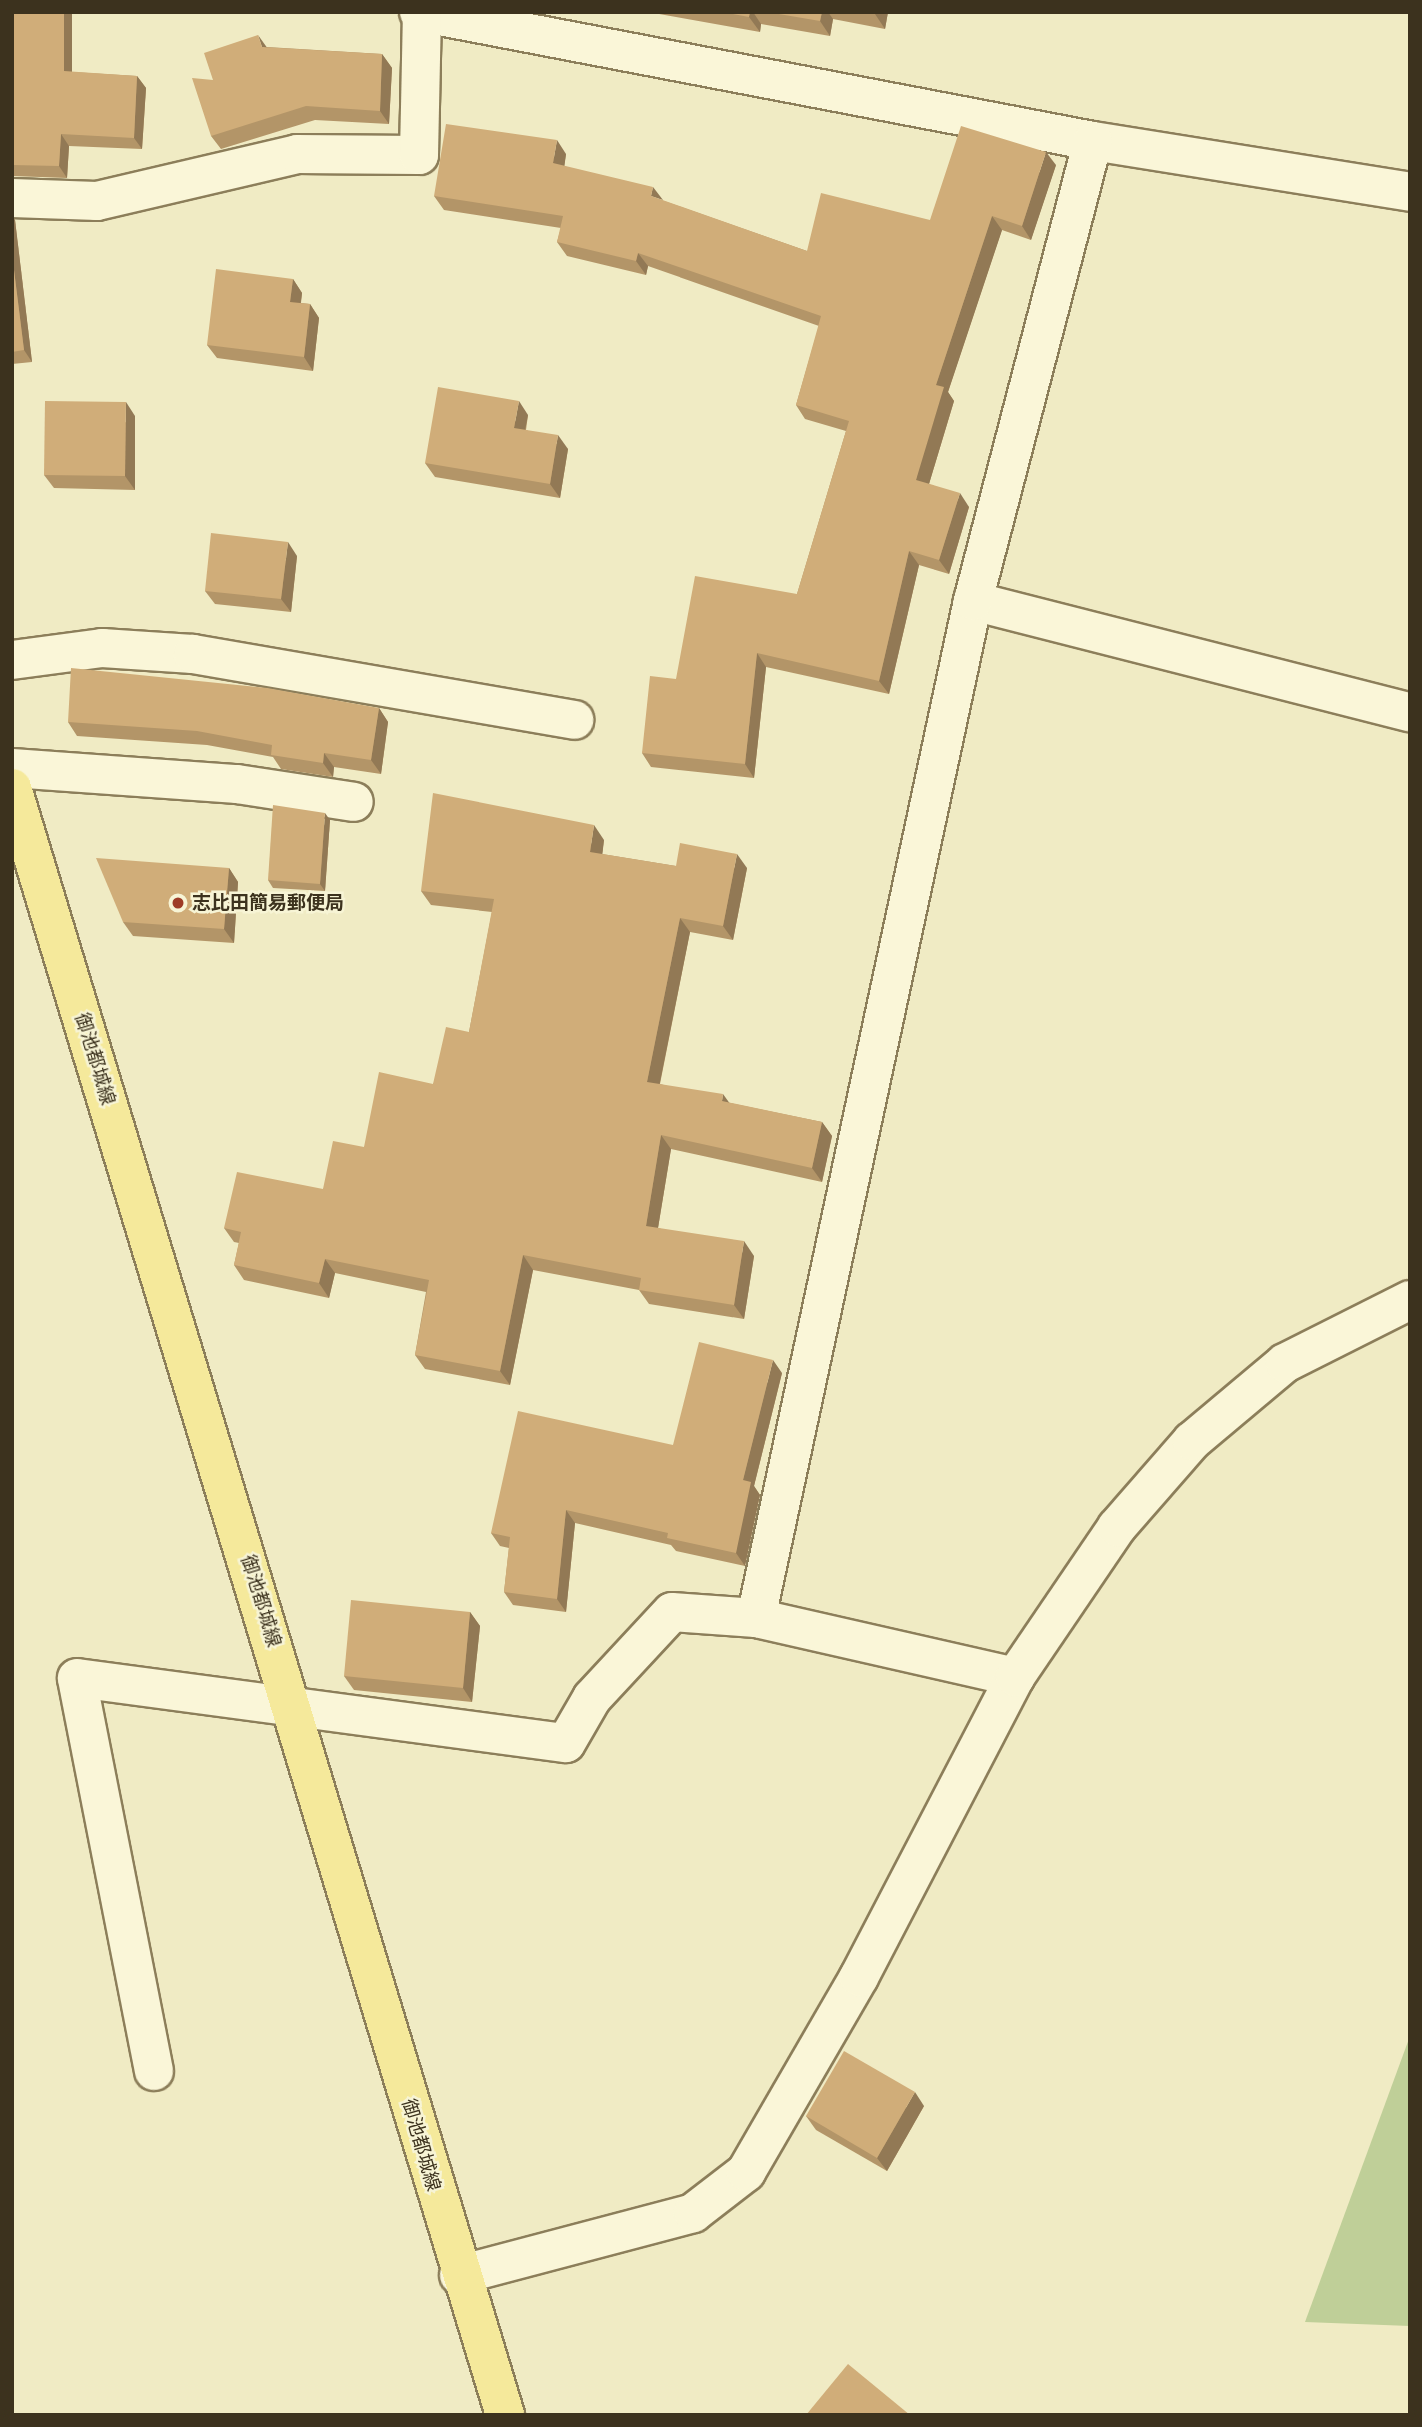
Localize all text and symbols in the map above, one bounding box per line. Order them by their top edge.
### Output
place label: 志比田簡易郵便局 [192,892,344,914]
marker: 志比田簡易郵便局 [170,895,186,911]
street label: 御池都城線 [70,1010,120,1108]
street label: 御池都城線 [236,1552,286,1650]
street label: 御池都城線 [397,2096,445,2194]

